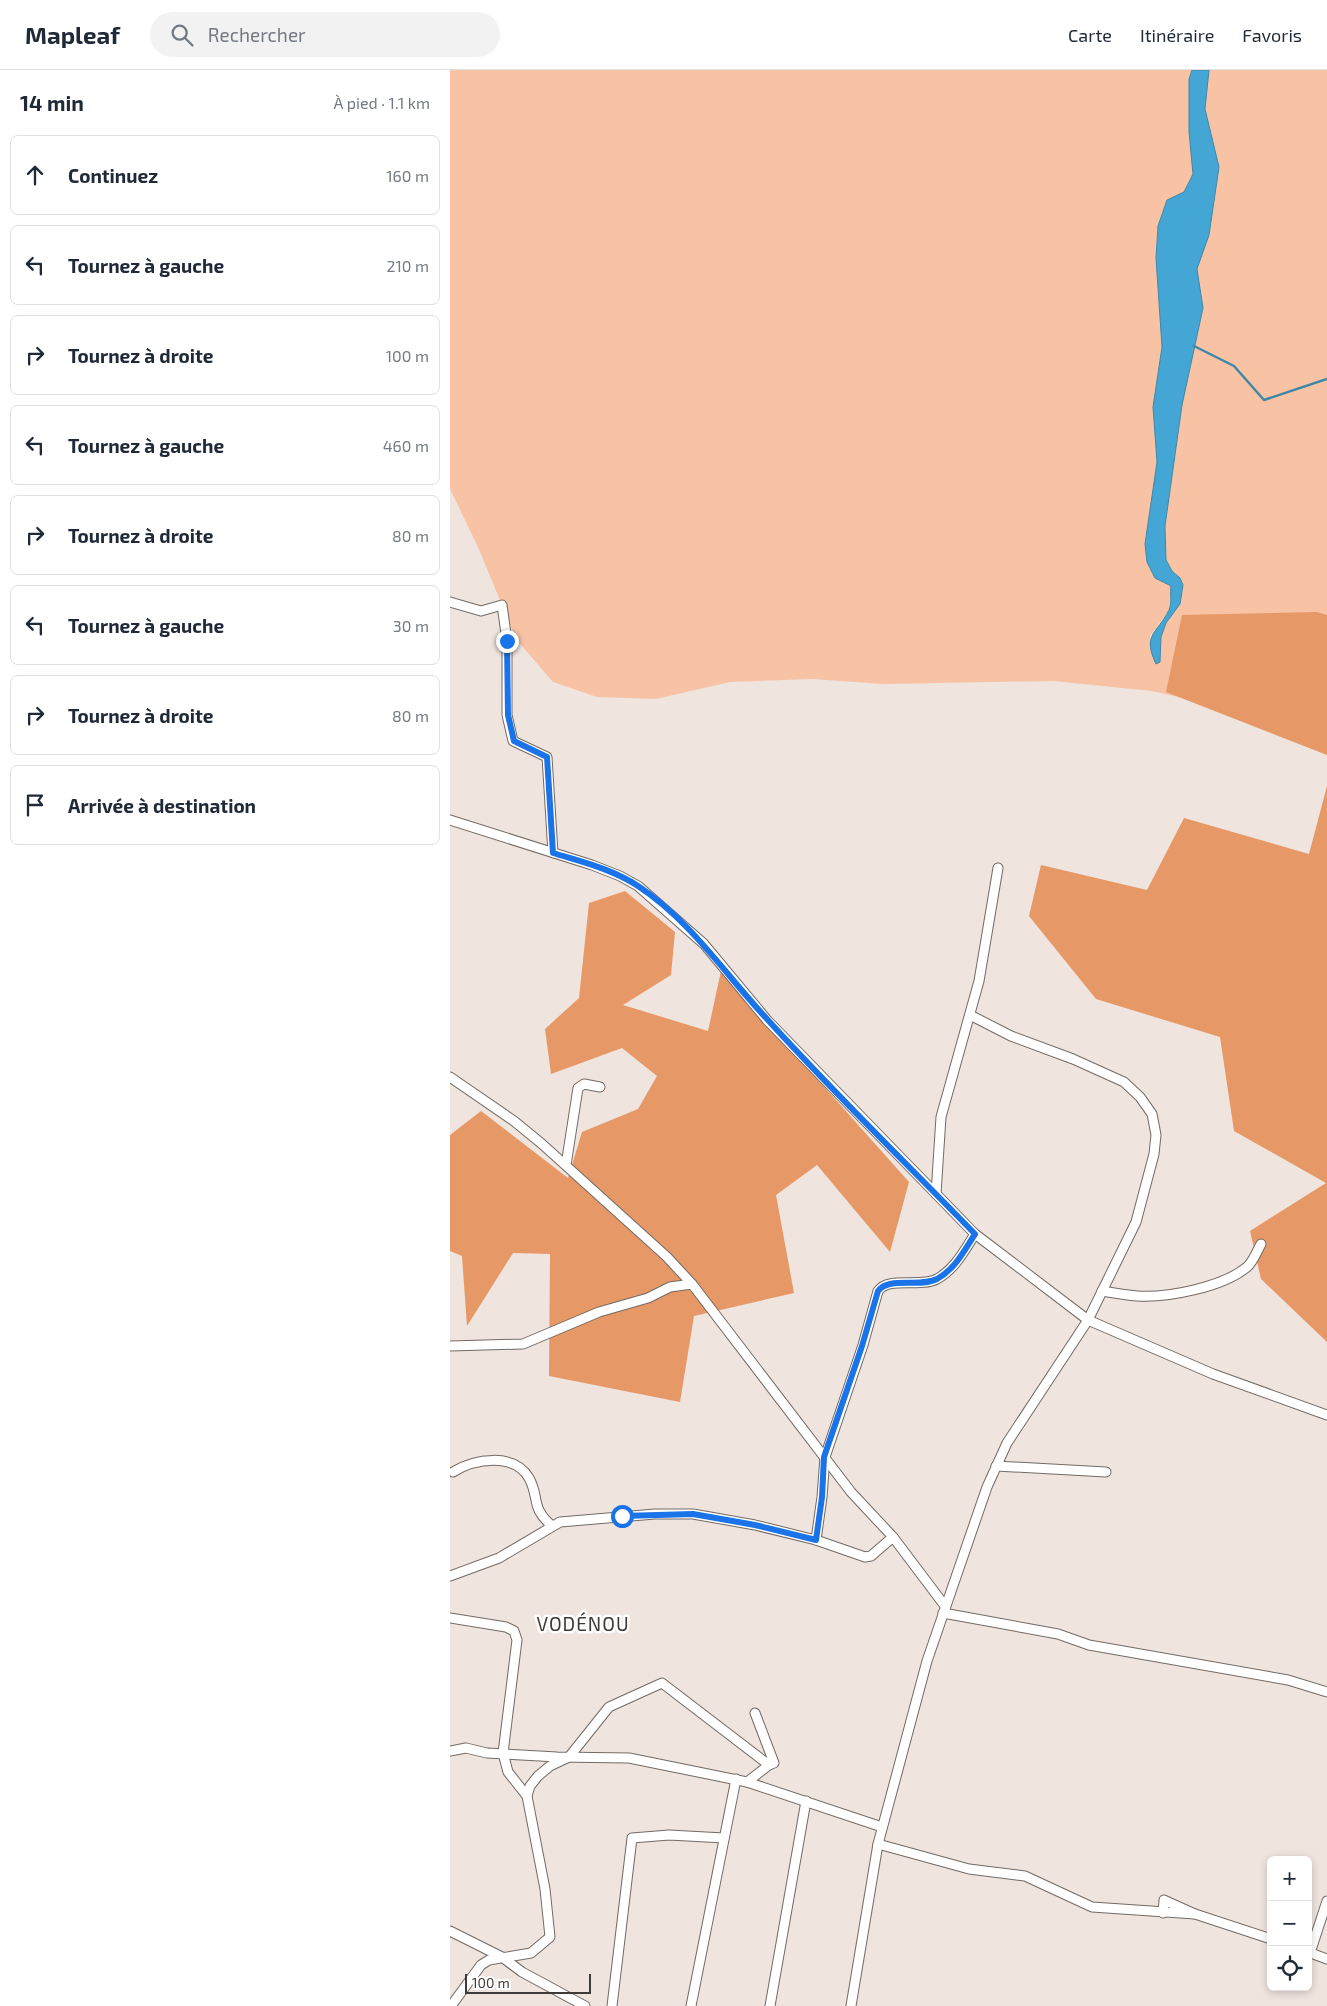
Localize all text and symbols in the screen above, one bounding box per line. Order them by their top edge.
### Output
search box [150,12,500,57]
text: Mapleaf [25,20,120,49]
icon: search [168,21,196,49]
text: Rechercher [208,23,306,46]
text: Carte [1068,24,1112,46]
text: Itinéraire [1140,24,1214,46]
text: Favoris [1242,24,1302,46]
text: 14 min [20,90,84,115]
text: À pied · 1.1 km [334,93,430,112]
icon: ahead [21,161,49,189]
text: Continuez [68,164,158,187]
text: 160 m [386,166,429,185]
icon: left [21,251,49,279]
text: Tournez à gauche [68,254,224,277]
text: 210 m [386,256,429,275]
icon: right [21,341,49,369]
text: Tournez à droite [68,344,214,367]
text: 100 m [386,346,429,365]
icon: left [21,431,49,459]
text: Tournez à gauche [68,434,224,457]
text: 460 m [383,436,429,455]
icon: right [21,521,49,549]
text: Tournez à droite [68,524,214,547]
text: 80 m [392,526,429,545]
icon: left [21,611,49,639]
text: Tournez à gauche [68,614,224,637]
text: 30 m [393,616,429,635]
route end [496,630,519,653]
icon: right [21,701,49,729]
text: Tournez à droite [68,704,214,727]
text: 80 m [392,706,429,725]
icon: arrive [21,791,49,819]
text: Arrivée à destination [68,794,256,817]
route start [611,1505,634,1528]
district label: VODÉNOU [536,1612,630,1635]
map controls [1267,1856,1312,1991]
button: + [1267,1856,1312,1901]
button: − [1267,1901,1312,1946]
button: locate [1267,1946,1312,1991]
scale bar [465,1971,591,1994]
text: 100 m [472,1974,510,1991]

